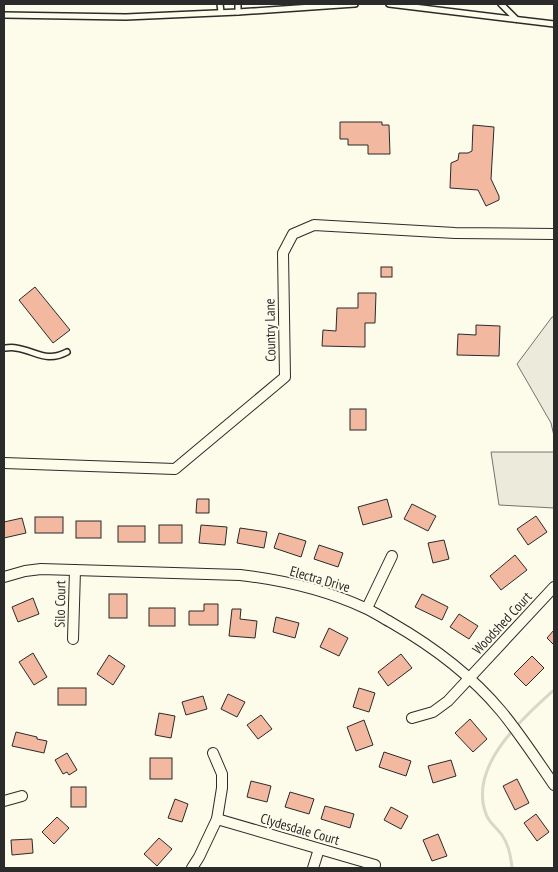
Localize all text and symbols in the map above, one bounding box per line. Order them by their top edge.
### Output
street label: Country Lane [260,298,280,362]
street label: Electra Drive [288,562,352,596]
street label: Silo Court [51,580,69,628]
street label: Woodshed Court [469,588,536,658]
street label: Clydesdale Court [258,809,342,849]

